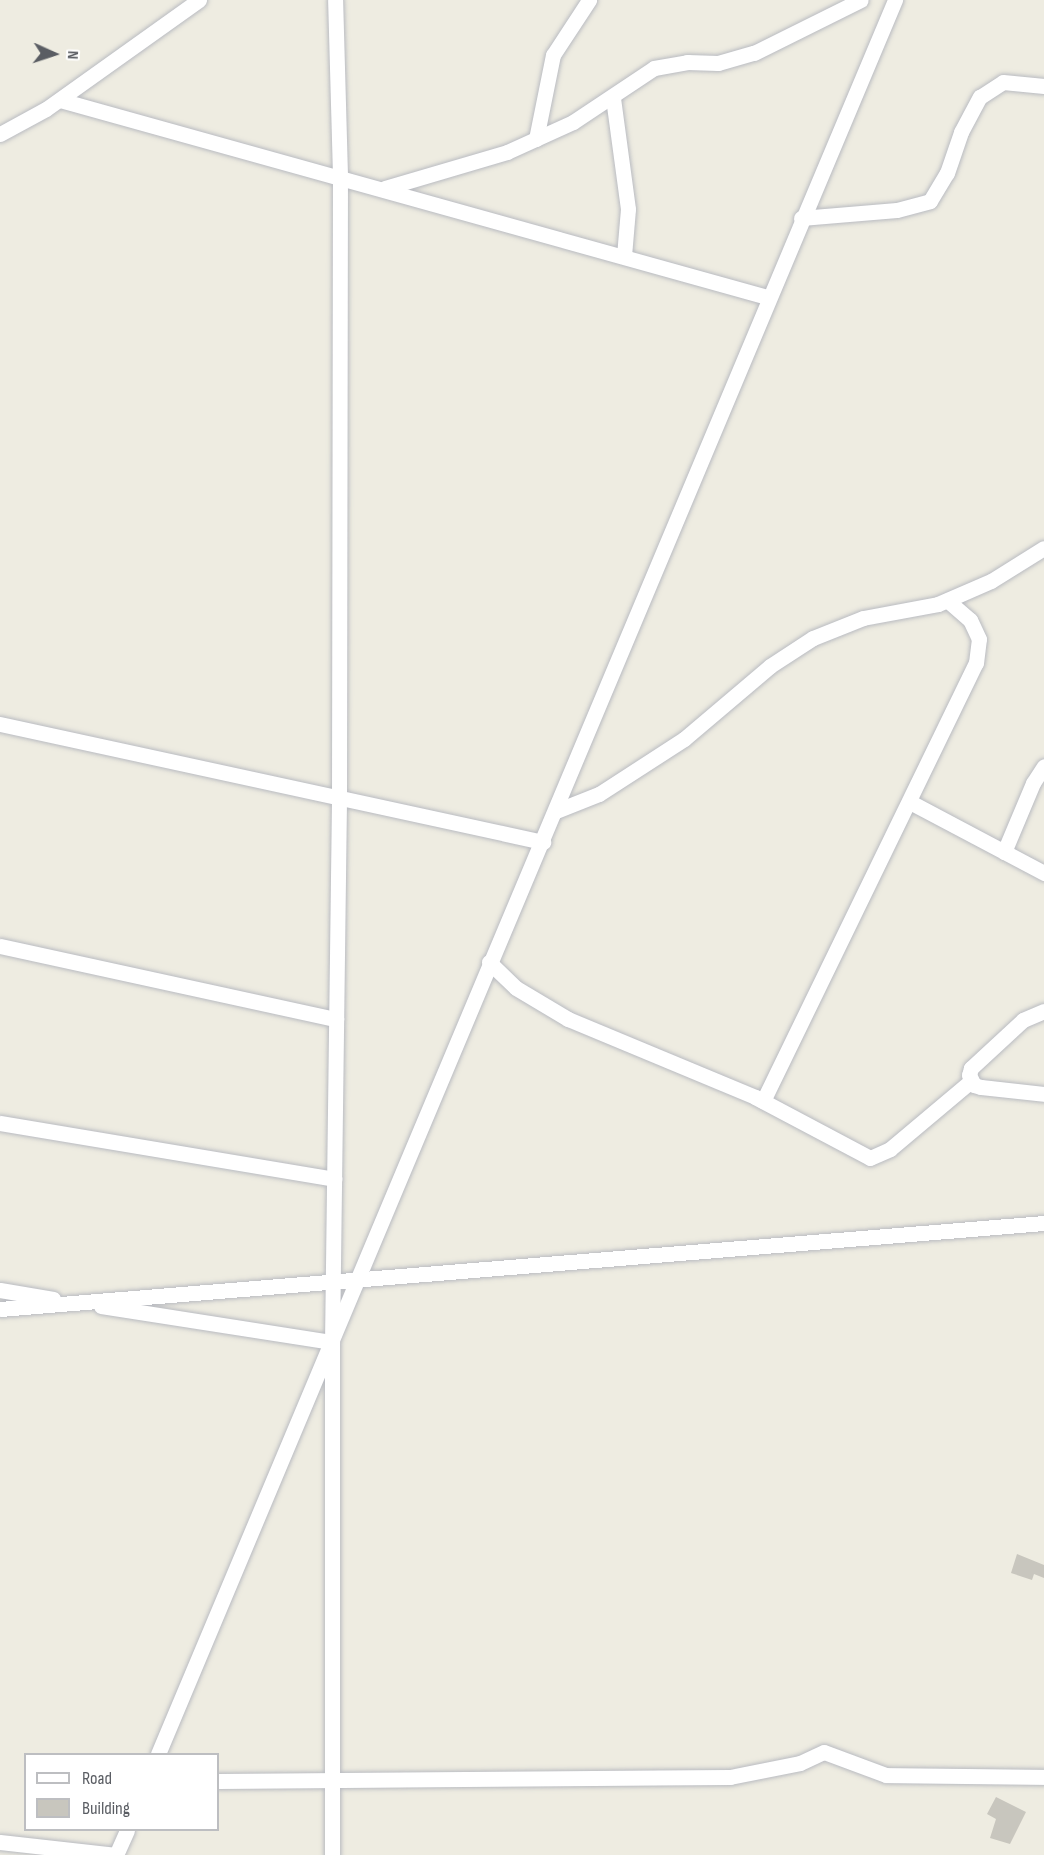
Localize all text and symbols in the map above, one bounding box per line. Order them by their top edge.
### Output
north arrow [24,24,84,84]
text: N [63,50,82,60]
legend [24,1753,219,1831]
text: Road [82,1768,112,1789]
text: Building [82,1798,130,1819]

